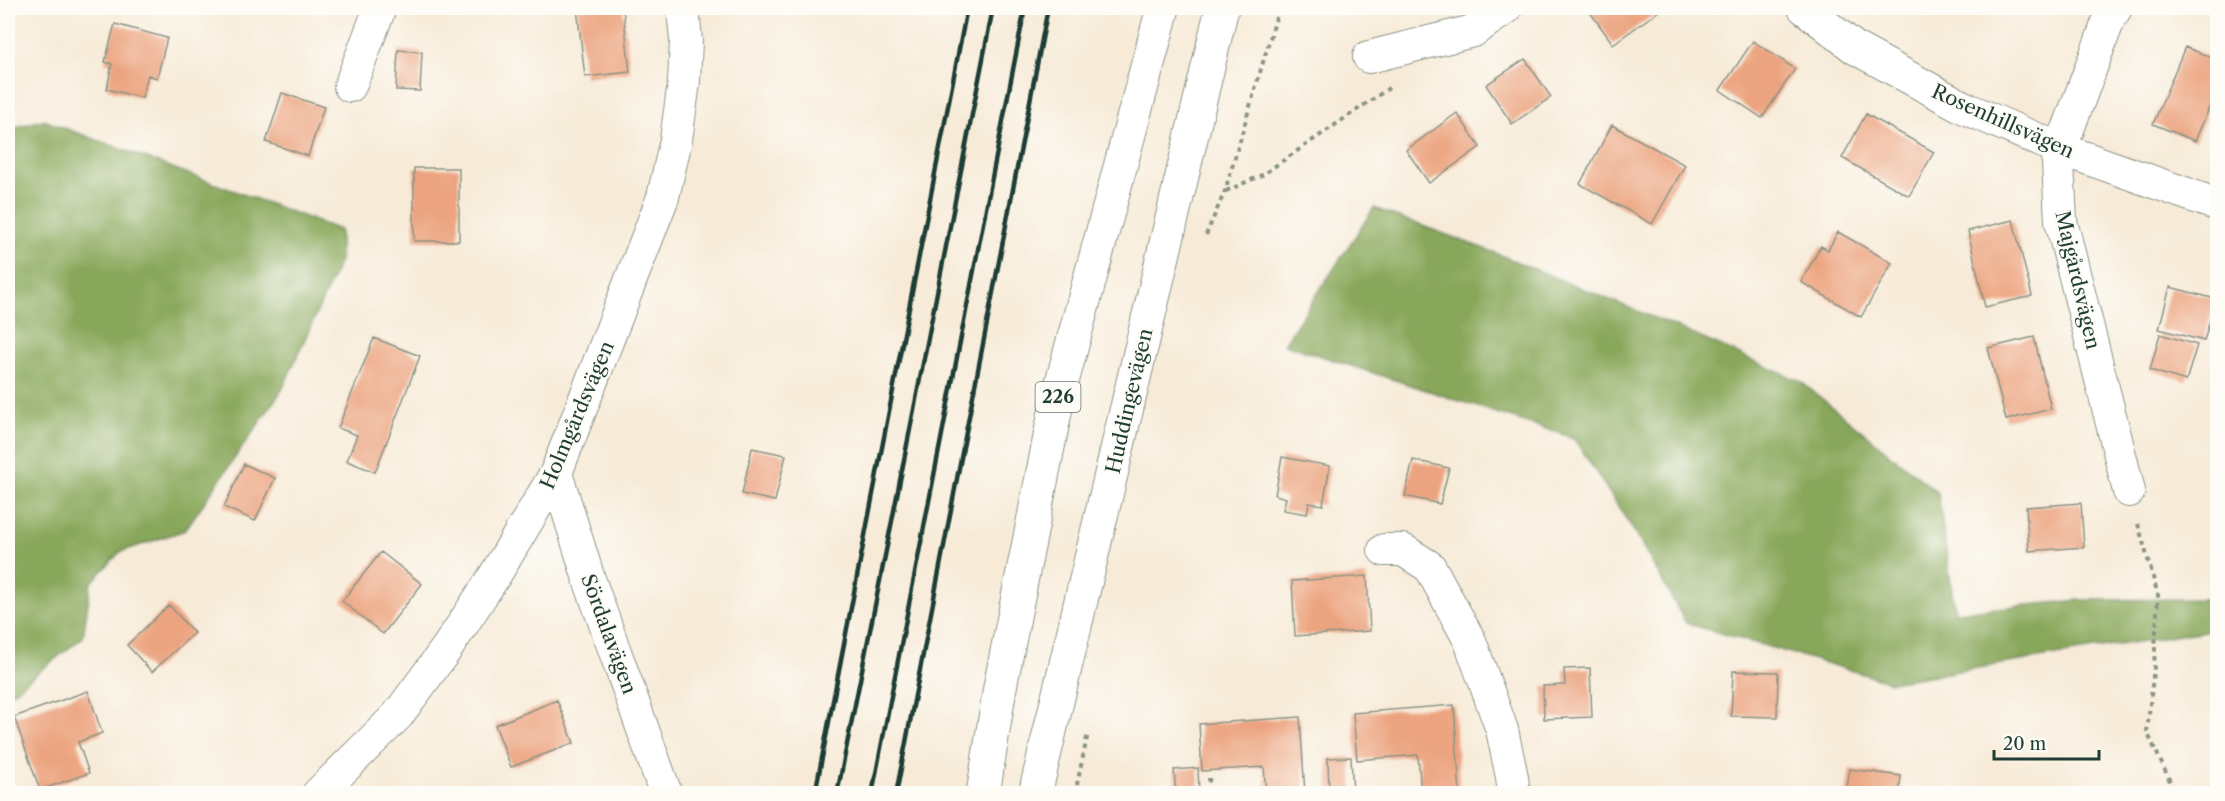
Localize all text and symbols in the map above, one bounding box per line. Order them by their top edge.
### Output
street label: Rosenhillsvägen [1928,79,2078,163]
street label: Majgårdsvägen [2050,209,2106,352]
street label: Huddingevägen [1101,326,1157,476]
street label: Holmgårdsvägen [535,337,619,493]
road number: 226 [1036,382,1080,412]
street label: Sördalavägen [576,571,642,698]
scale bar [1994,723,2099,761]
text: 20 m [2003,733,2047,755]

